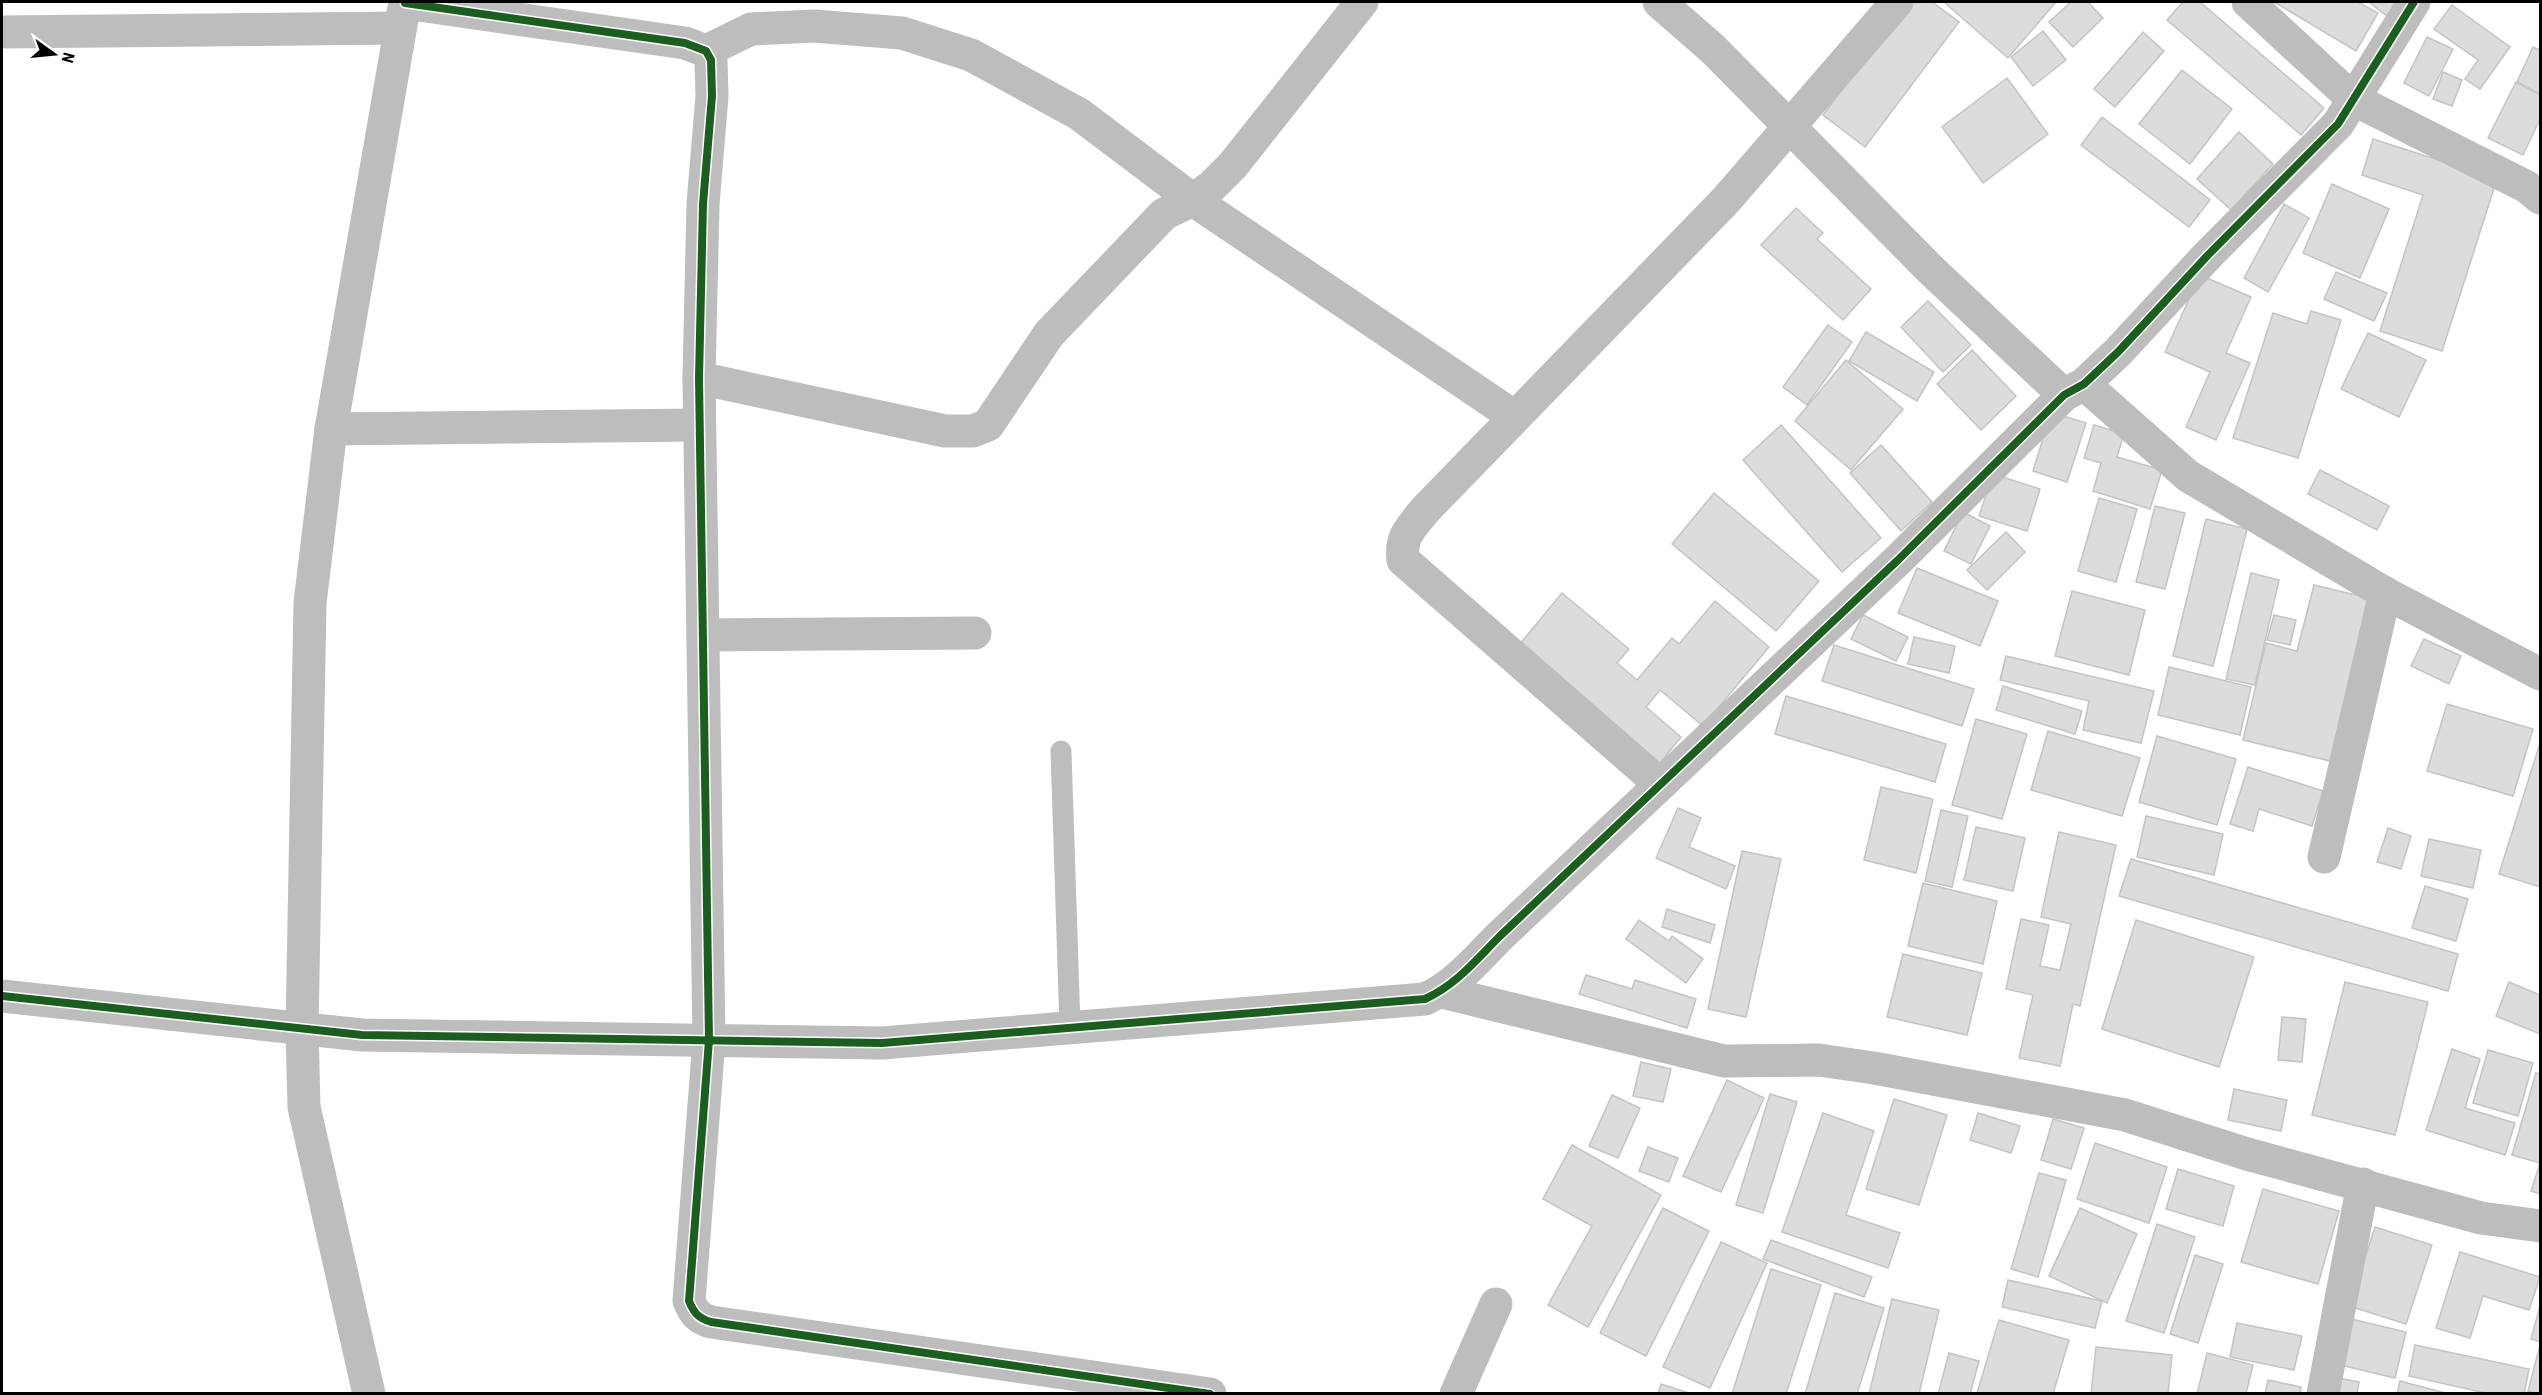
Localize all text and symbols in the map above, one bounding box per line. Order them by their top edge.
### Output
north arrow [24,24,84,84]
text: N [58,51,78,65]

